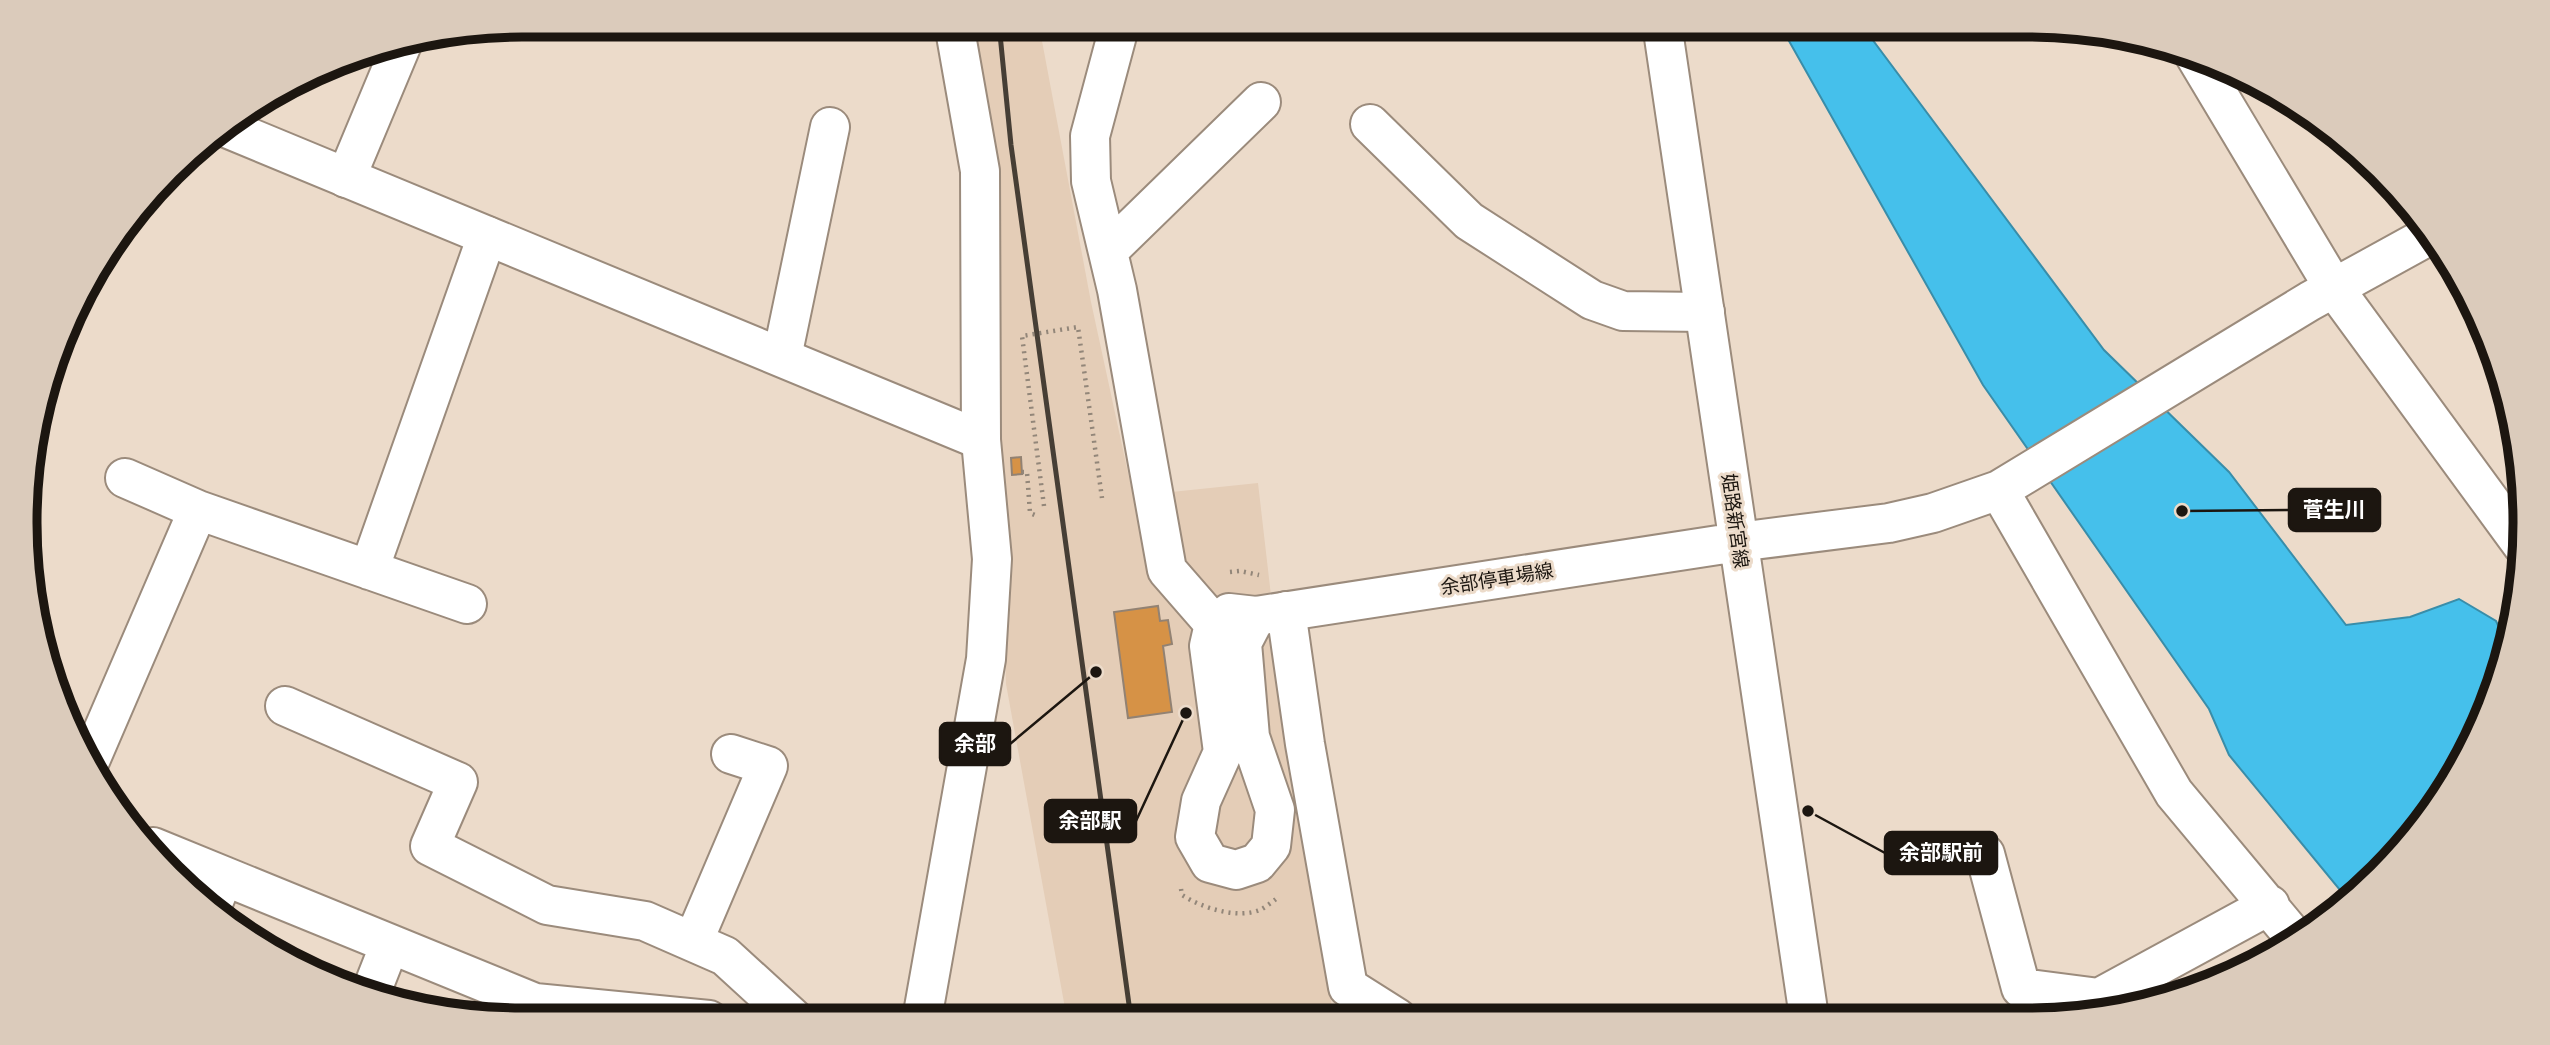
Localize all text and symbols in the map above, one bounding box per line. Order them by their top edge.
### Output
street label: 姫路新宮線 [1718,472,1752,570]
callout: 菅生川 [2289,489,2380,531]
text: 菅生川 [2303,498,2366,521]
street label: 余部停車場線 [1439,560,1555,598]
callout: 余部 [940,723,1010,765]
text: 余部 [954,732,996,755]
callout: 余部駅 [1045,800,1136,842]
text: 余部駅 [1059,809,1122,832]
callout: 余部駅前 [1885,832,1997,874]
text: 余部駅前 [1899,841,1983,864]

